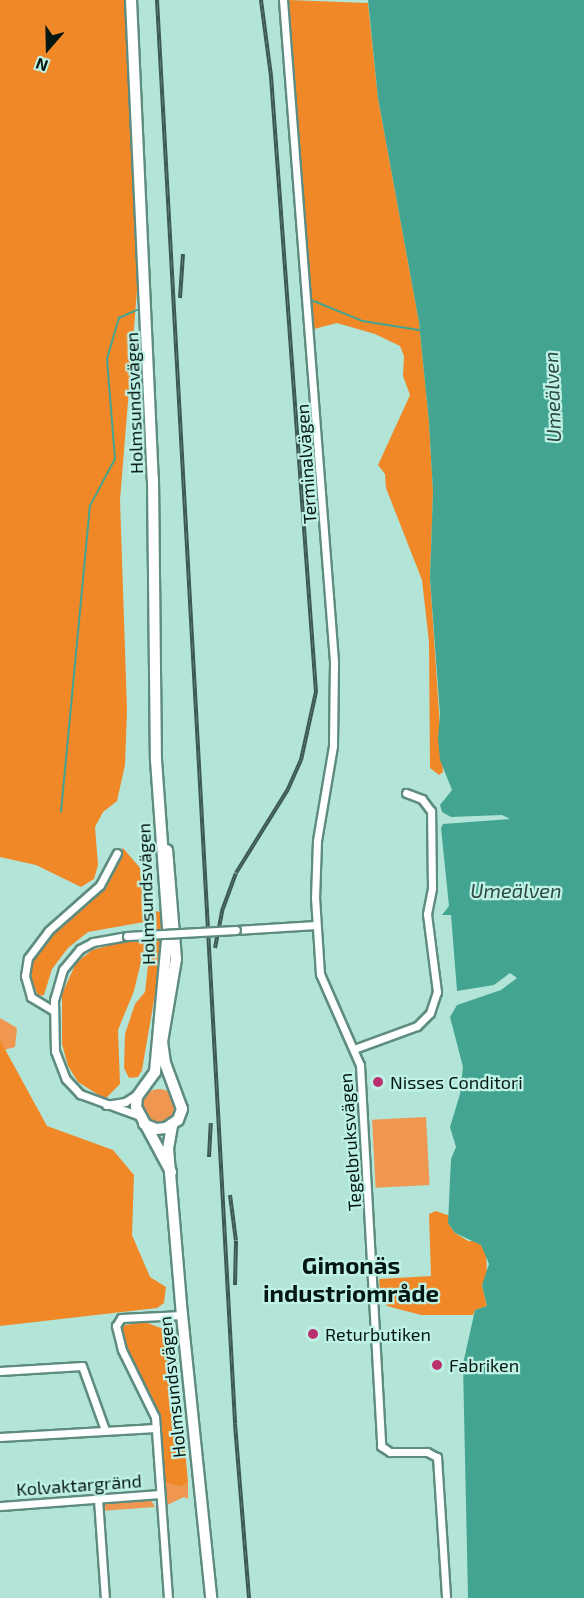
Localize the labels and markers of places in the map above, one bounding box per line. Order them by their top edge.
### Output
place label: Nisses Conditori [390,1071,523,1093]
marker: Nisses Conditori [371,1075,385,1089]
place label: Returbutiken [325,1323,431,1345]
marker: Returbutiken [306,1327,320,1341]
place label: Fabriken [449,1354,519,1376]
marker: Fabriken [430,1358,444,1372]

